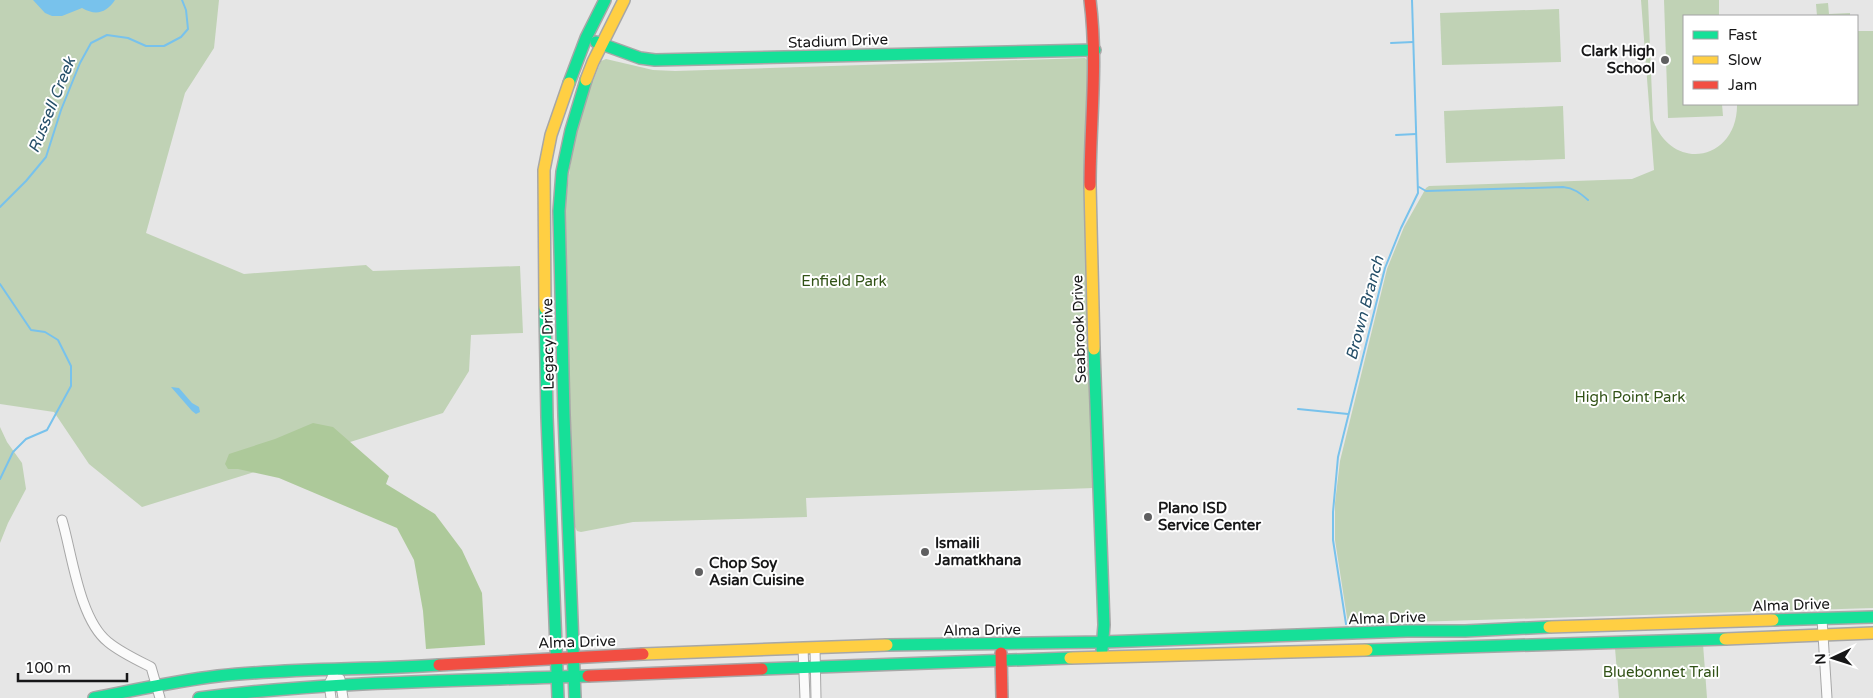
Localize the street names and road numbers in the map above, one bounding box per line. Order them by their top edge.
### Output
street label: Stadium Drive [788,30,888,52]
street label: Seabrook Drive [1068,275,1090,383]
street label: Legacy Drive [538,298,558,390]
street label: Alma Drive [1752,595,1830,615]
street label: Alma Drive [1348,608,1426,628]
street label: Alma Drive [943,620,1021,640]
street label: Alma Drive [538,632,616,652]

